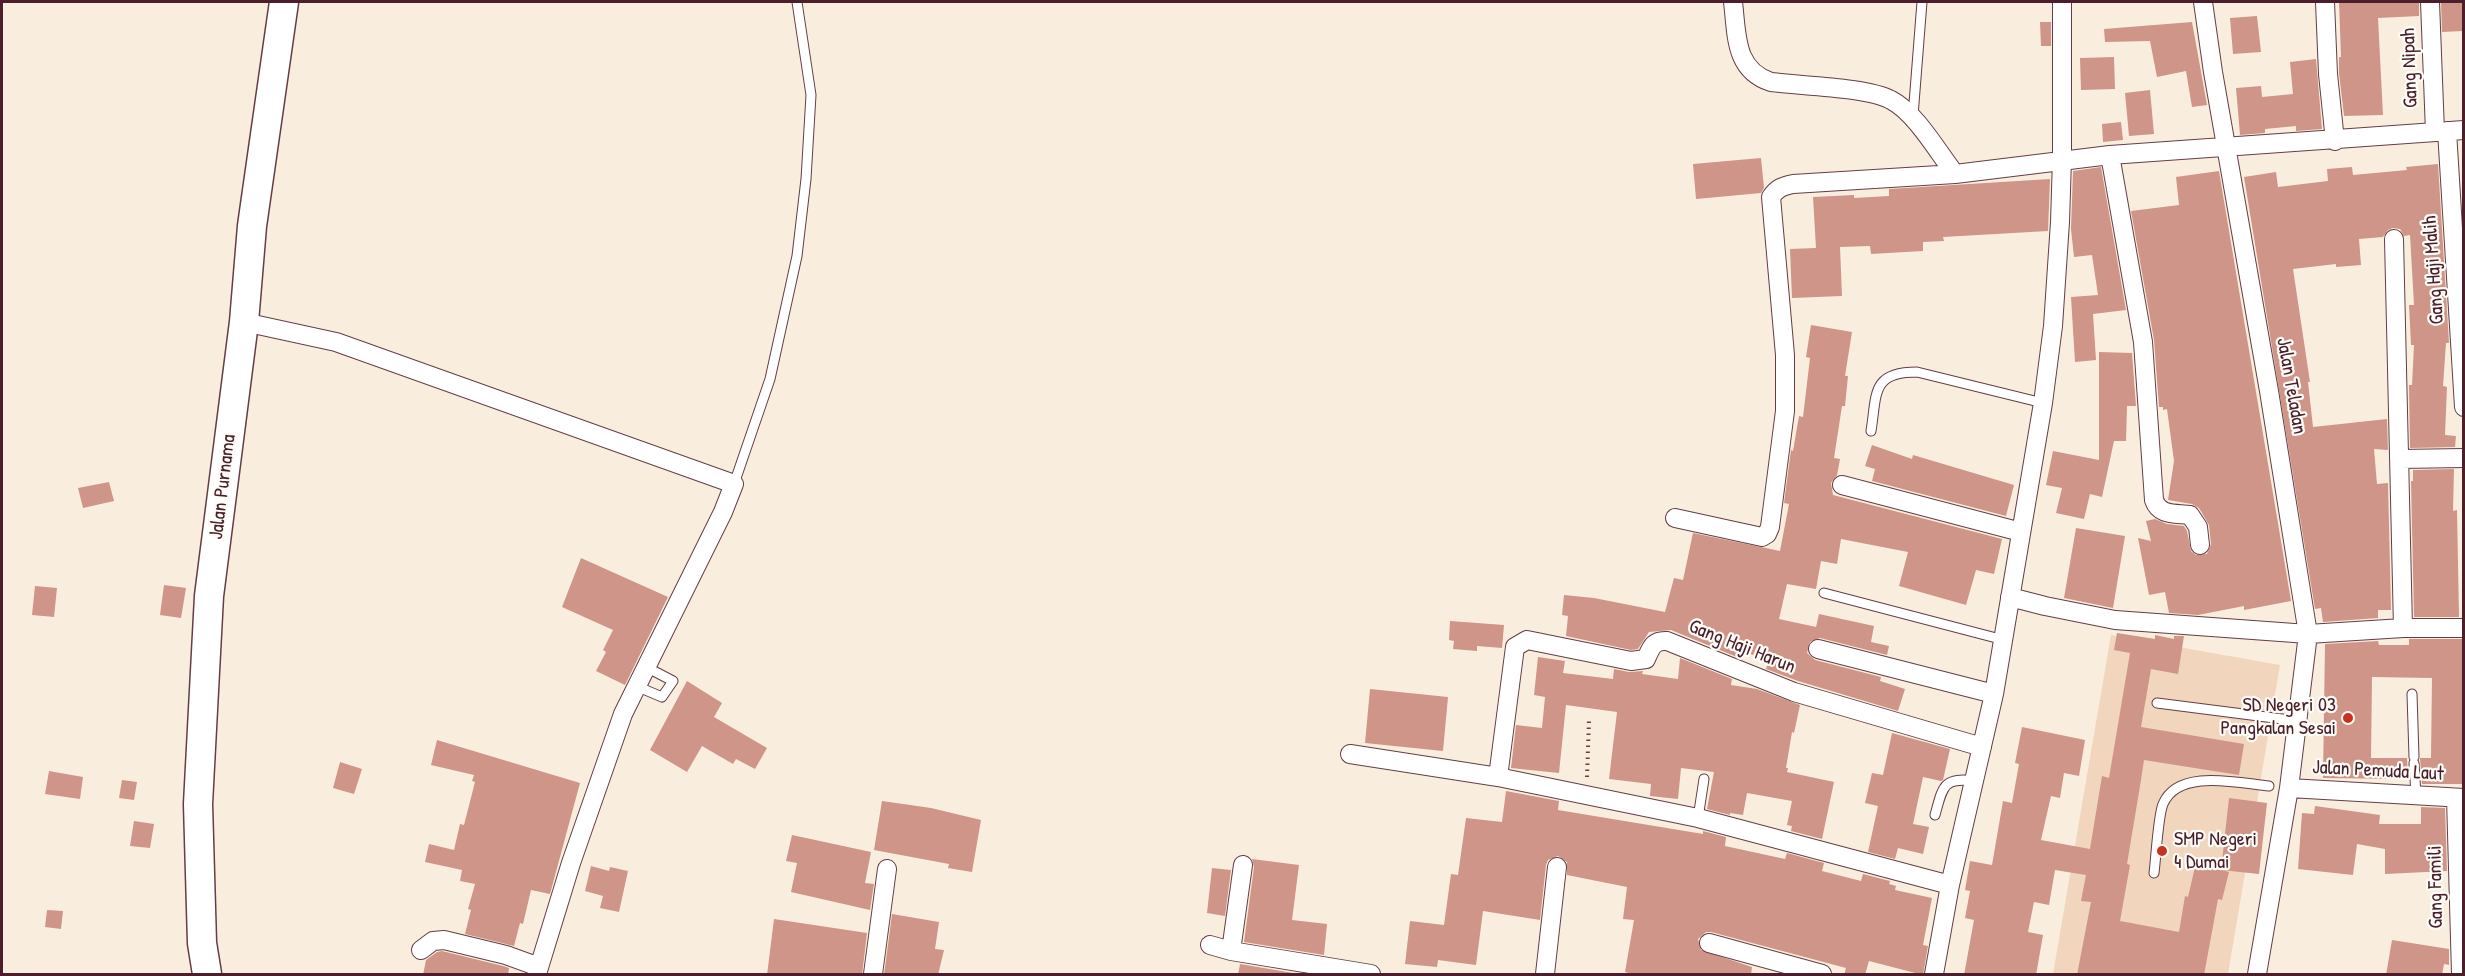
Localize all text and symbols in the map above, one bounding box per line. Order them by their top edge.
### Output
street label: Gang Nipah [2397,28,2423,108]
street label: Gang Haji Malih [2418,215,2450,325]
street label: Jalan Teladan [2271,336,2311,436]
street label: Jalan Purnama [205,433,241,541]
street label: Gang Haji Harun [1685,615,1799,679]
place label: SD Negeri 03 Pangkalan Sesai [2221,694,2336,741]
marker: SD Negeri 03 Pangkalan Sesai [2341,711,2355,725]
street label: Jalan Pemuda Laut [2312,756,2444,786]
place label: SMP Negeri 4 Dumai [2174,828,2257,875]
marker: SMP Negeri 4 Dumai [2155,844,2169,858]
street label: Gang Famili [2423,845,2449,929]

